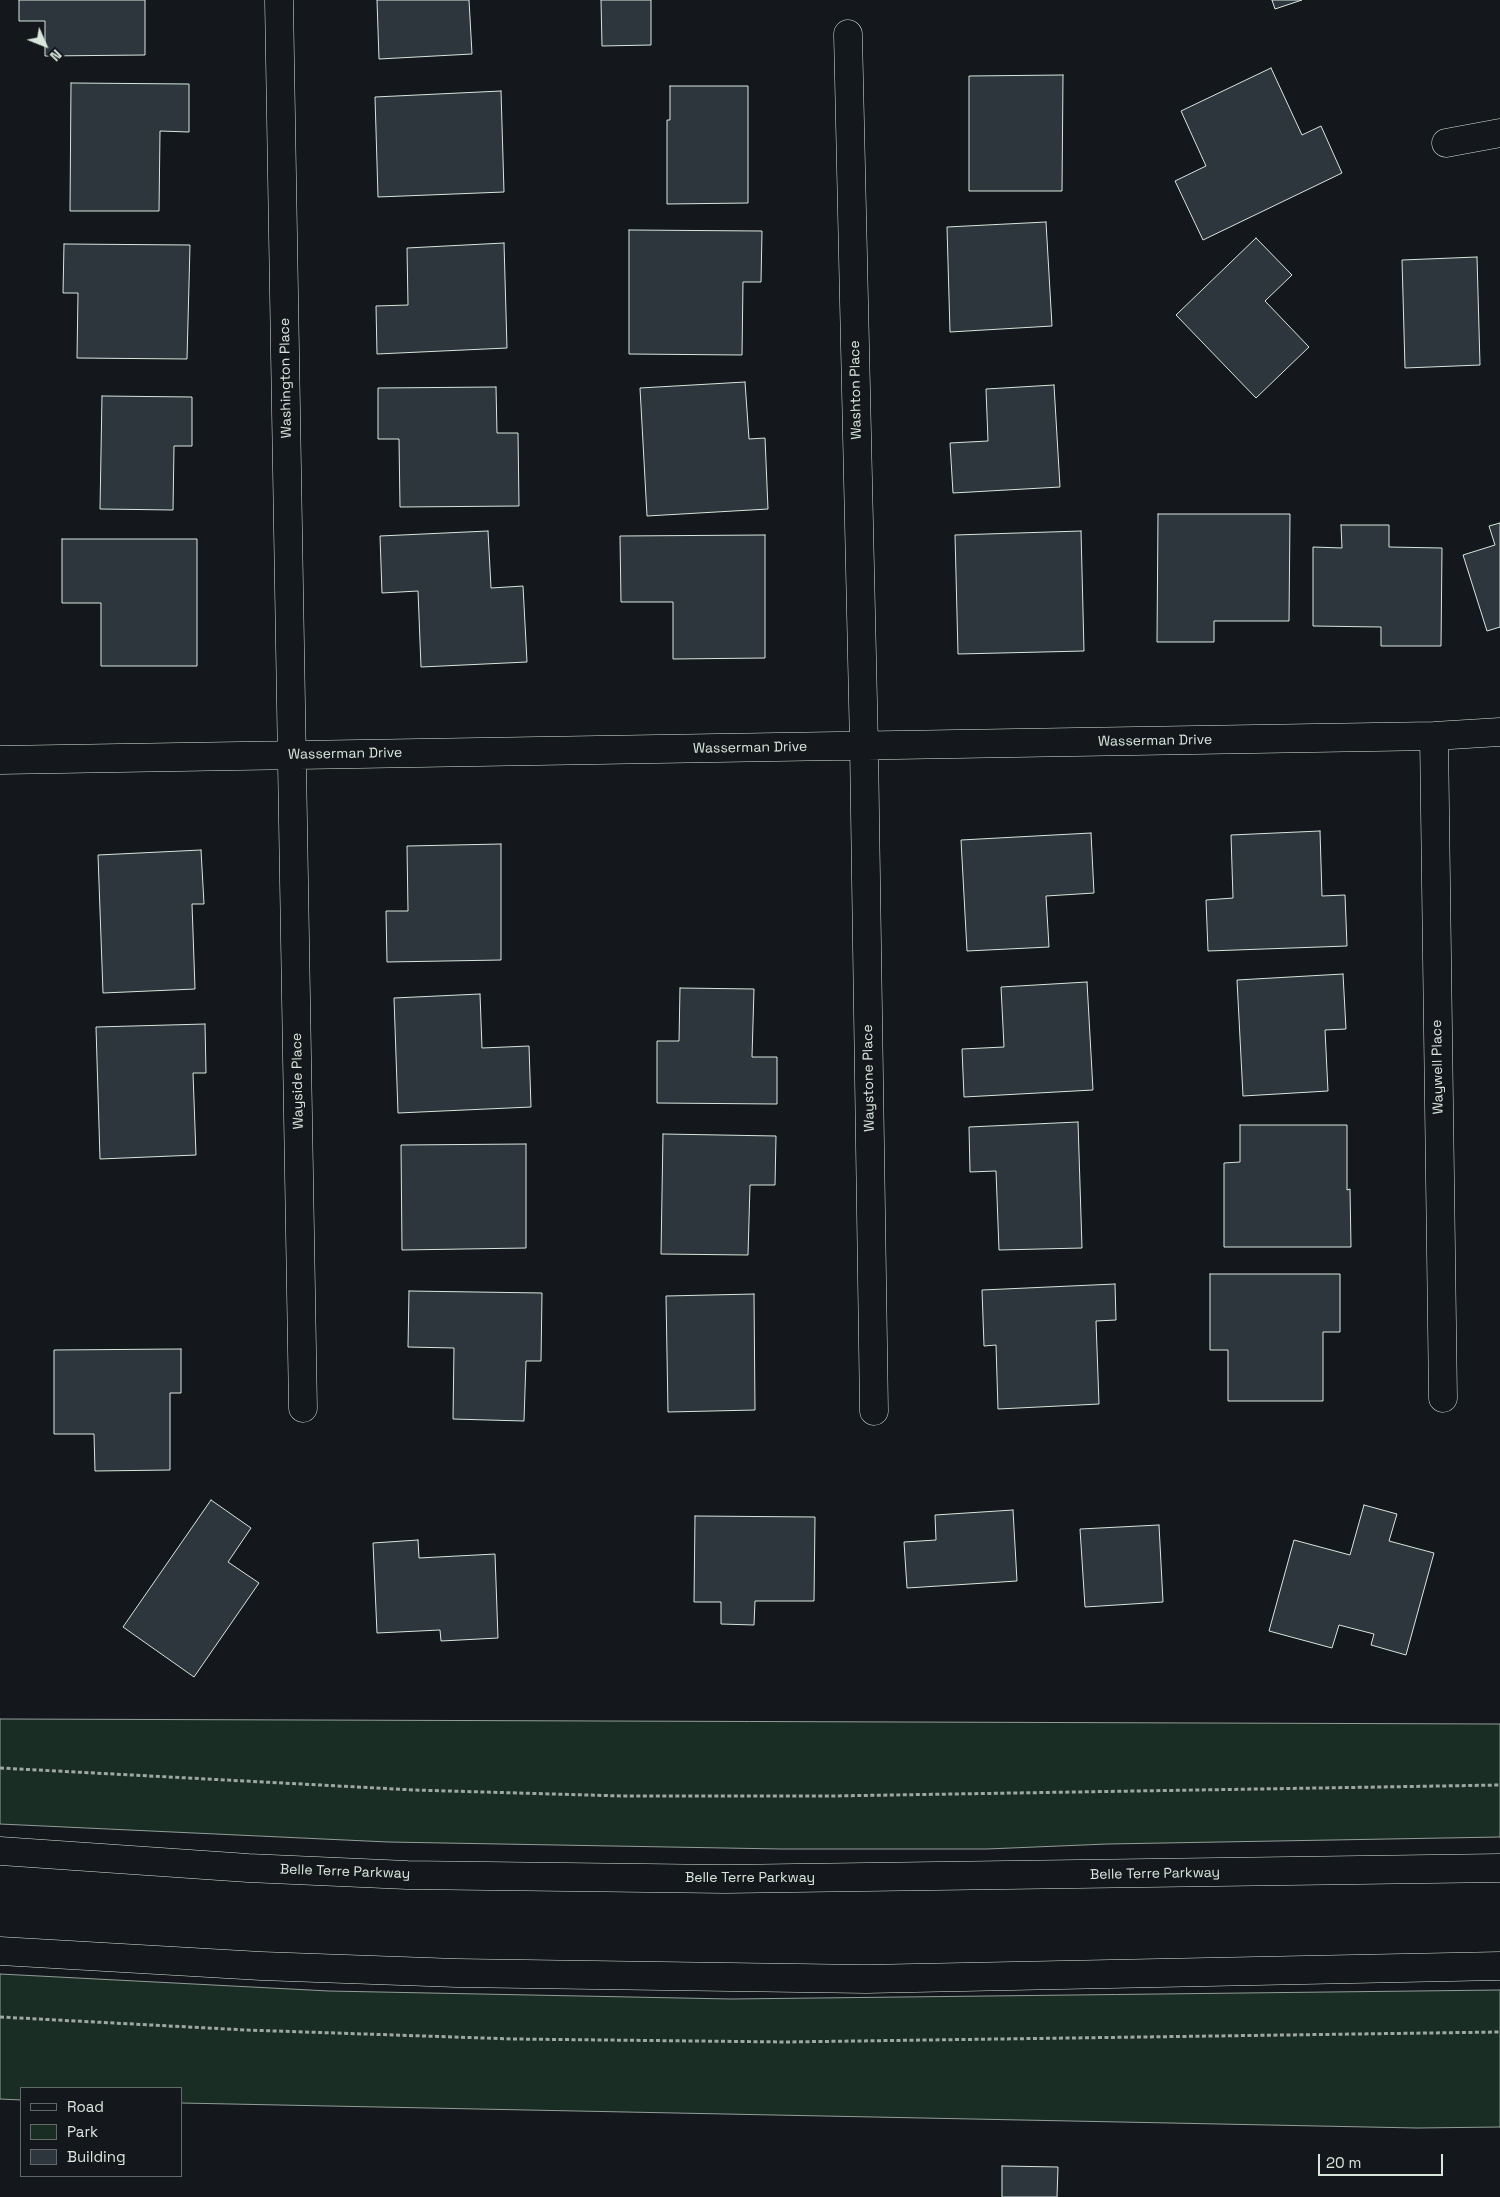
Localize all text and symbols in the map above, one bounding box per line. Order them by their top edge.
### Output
north arrow [20,20,70,70]
text: N [46,46,66,65]
street label: Washington Place [277,318,295,438]
street label: Washton Place [847,340,865,440]
street label: Wasserman Drive [1098,732,1212,750]
street label: Wasserman Drive [693,739,807,757]
street label: Wasserman Drive [288,745,402,763]
street label: Waywell Place [1429,1019,1447,1115]
street label: Waystone Place [860,1024,878,1132]
street label: Wayside Place [289,1033,307,1129]
street label: Belle Terre Parkway [280,1861,410,1883]
street label: Belle Terre Parkway [1090,1864,1220,1884]
street label: Belle Terre Parkway [685,1870,815,1886]
legend [20,2087,182,2177]
text: Road [67,2097,104,2116]
text: Park [67,2122,98,2141]
scale bar [1320,2144,1445,2176]
text: Building [67,2147,126,2166]
text: 20 m [1326,2153,1361,2172]

